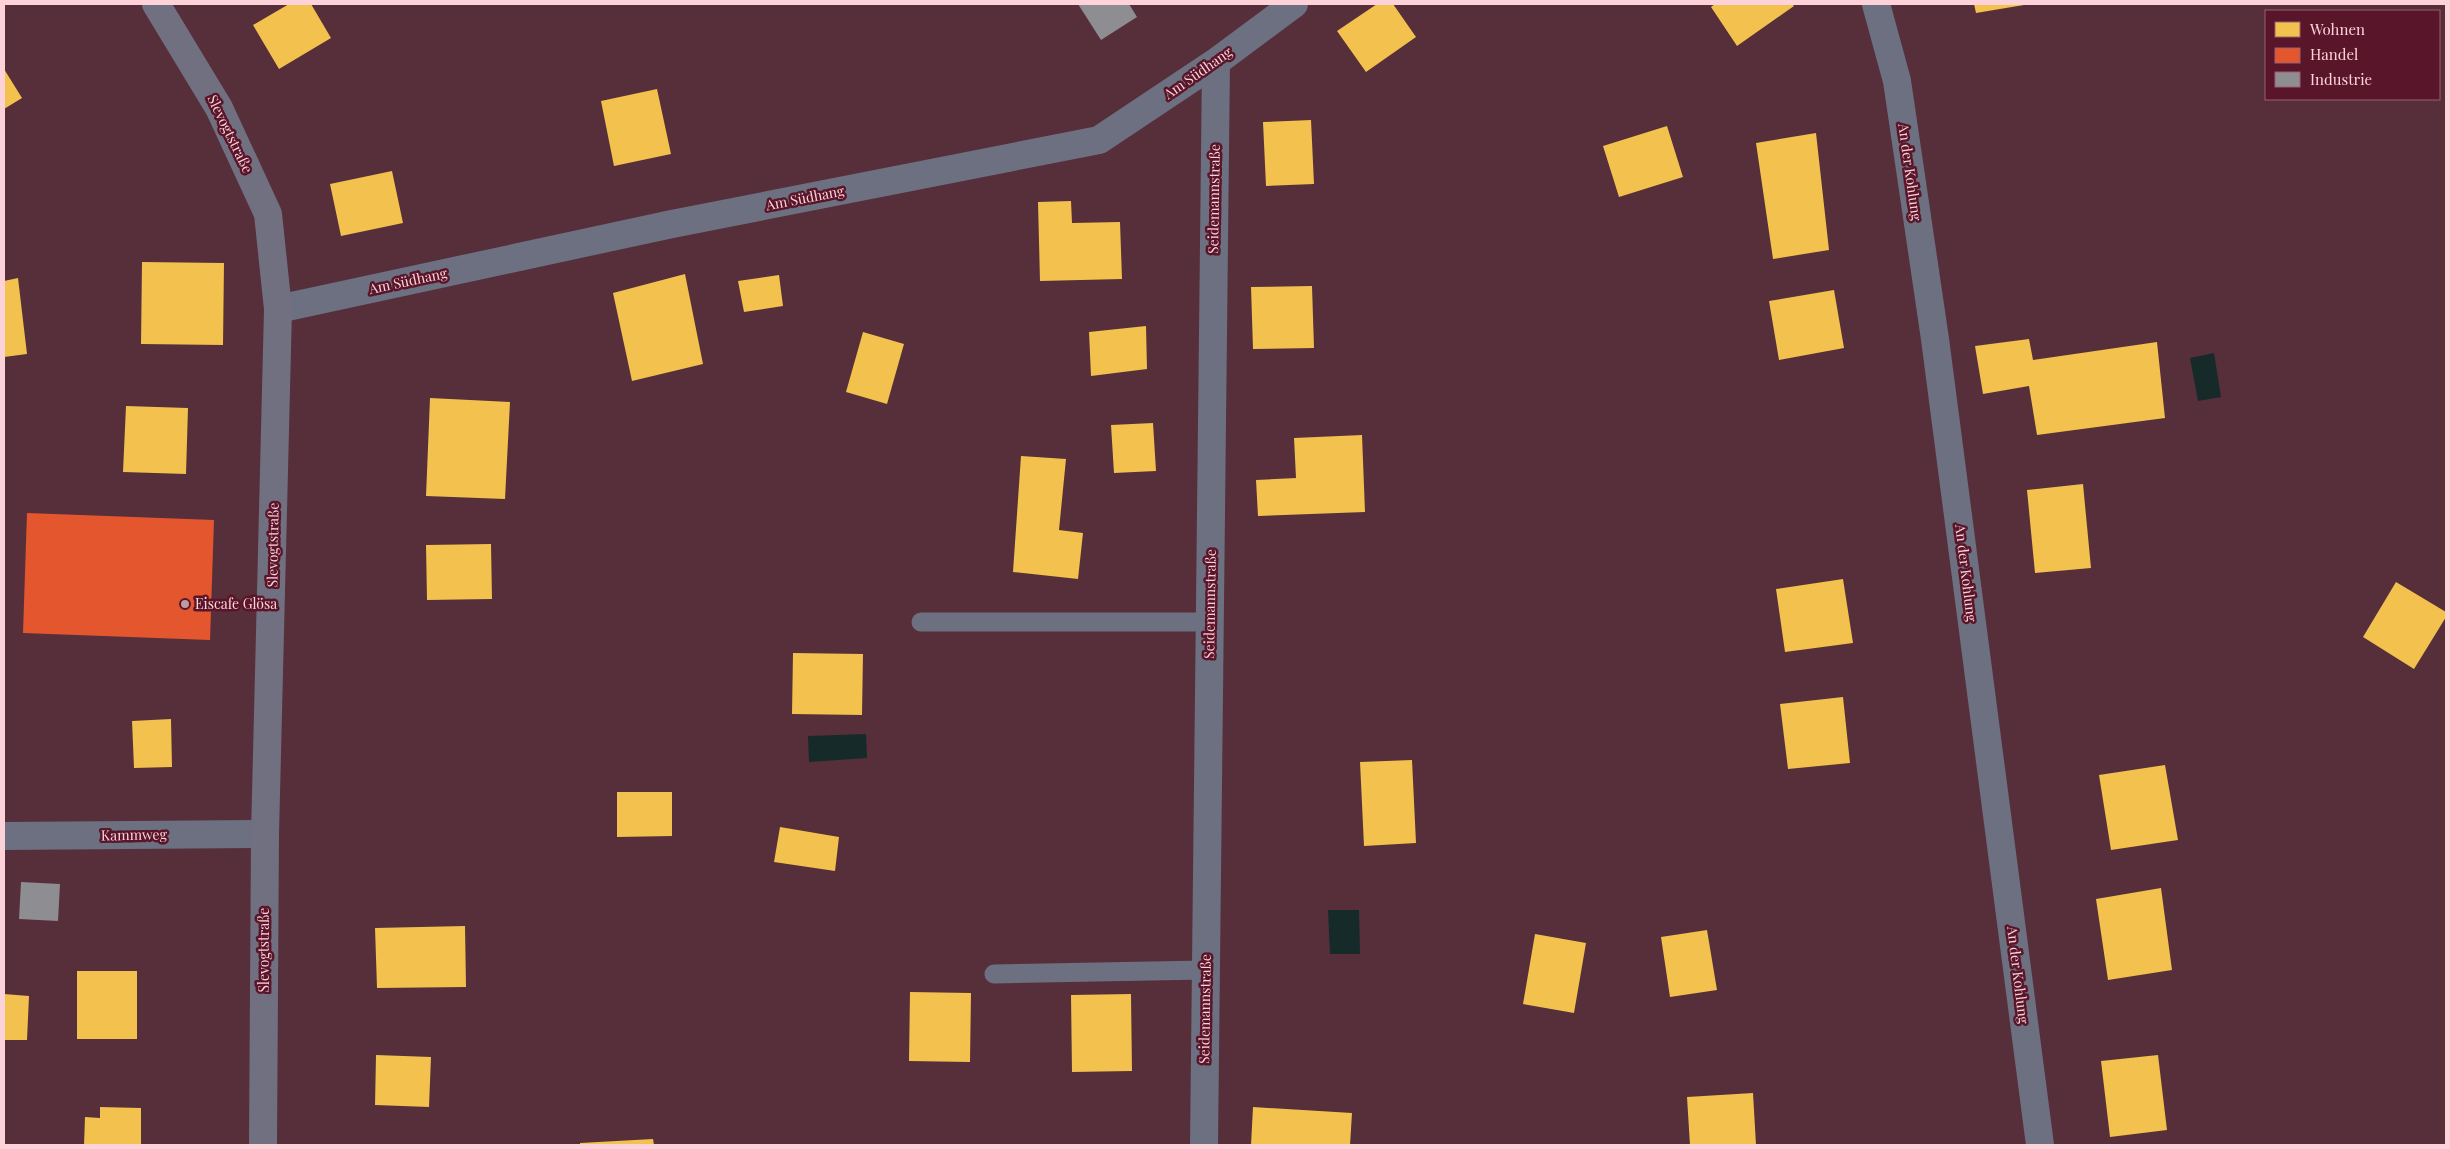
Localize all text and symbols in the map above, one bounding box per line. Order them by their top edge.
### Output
legend [2265,10,2440,100]
text: Wohnen [2309,19,2365,39]
street label: Am Südhang [1159,42,1236,104]
text: Handel [2310,44,2358,64]
text: Industrie [2310,69,2372,89]
street label: Slevogtstraße [203,91,258,176]
street label: An der Kohlung [1894,121,1927,222]
street label: Seidemannstraße [1203,144,1224,254]
street label: Am Südhang [763,180,846,215]
street label: Am Südhang [366,263,449,298]
street label: Slevogtstraße [262,502,283,588]
street label: An der Kohlung [1951,522,1982,623]
street label: Seidemannstraße [1199,549,1220,659]
place label: Eiscafe Glösa [195,594,277,613]
marker: Eiscafe Glösa [179,598,191,610]
street label: Kammweg [101,824,168,845]
street label: Slevogtstraße [254,908,273,992]
street label: An der Kohlung [2003,924,2034,1025]
street label: Seidemannstraße [1194,954,1215,1064]

